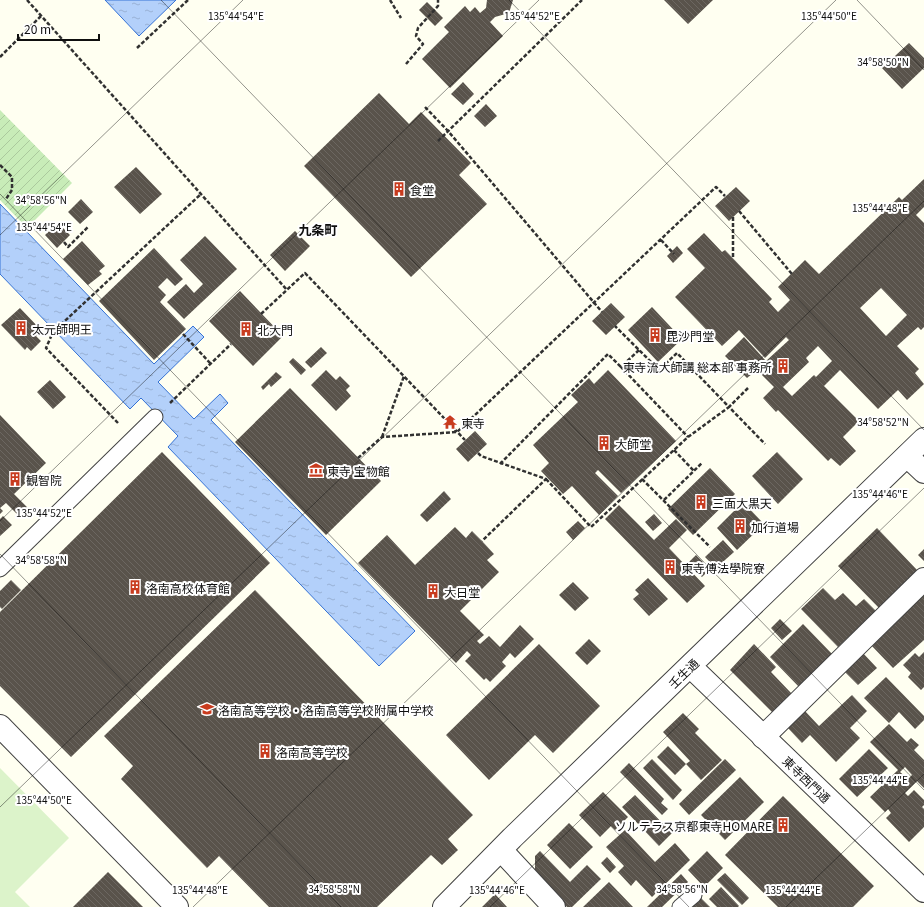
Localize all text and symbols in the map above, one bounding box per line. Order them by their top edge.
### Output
text: 135°44'54"E [208,8,264,23]
text: 135°44'52"E [504,8,560,23]
text: 135°44'50"E [801,8,857,23]
scale bar [18,16,99,42]
text: 20 m [24,20,51,37]
text: 34°58'50"N [857,54,909,69]
building icon: 食堂 [391,181,407,197]
place label: 食堂 [410,181,434,198]
text: 34°58'56"N [15,192,67,207]
text: 135°44'48"E [852,200,908,215]
text: 135°44'54"E [16,219,72,234]
district label: 九条町 [298,220,338,239]
building icon: 太元師明王 [13,320,29,336]
place label: 太元師明王 [32,320,92,337]
building icon: 北大門 [238,321,254,337]
place label: 北大門 [257,321,293,338]
building icon: 毘沙門堂 [647,327,663,343]
place label: 毘沙門堂 [666,327,714,344]
place label: 東寺流大師講 総本部 事務所 [623,358,772,375]
building icon: 東寺流大師講 総本部 事務所 [775,358,791,374]
temple icon: 東寺 [442,414,458,430]
place label: 東寺 [461,414,485,431]
text: 34°58'52"N [857,414,909,429]
building icon: 大師堂 [596,435,612,451]
place label: 大師堂 [615,435,651,452]
museum icon: 東寺 宝物館 [308,462,324,478]
place label: 東寺 宝物館 [327,462,390,479]
building icon: 観智院 [7,471,23,487]
place label: 観智院 [26,471,62,488]
text: 135°44'46"E [852,486,908,501]
building icon: 三面大黒天 [693,494,709,510]
place label: 三面大黒天 [712,494,772,511]
text: 135°44'52"E [16,505,72,520]
building icon: 加行道場 [732,518,748,534]
place label: 加行道場 [751,518,799,535]
text: 34°58'58"N [15,552,67,567]
building icon: 東寺傅法學院寮 [662,559,678,575]
place label: 東寺傅法學院寮 [681,559,765,576]
building icon: 洛南高校体育館 [127,579,143,595]
place label: 洛南高校体育館 [146,579,230,596]
building icon: 大日堂 [425,583,441,599]
place label: 大日堂 [444,583,480,600]
street label: 壬生通 [664,654,702,692]
school or university icon: 洛南高等学校・洛南高等学校附属中学校 [199,701,215,717]
place label: 洛南高等学校・洛南高等学校附属中学校 [218,701,434,718]
building icon: 洛南高等学校 [257,743,273,759]
place label: 洛南高等学校 [276,743,348,760]
street label: 東寺西門通 [780,752,834,806]
text: 135°44'44"E [852,772,908,787]
text: 135°44'50"E [16,792,72,807]
place label: ソルテラス京都東寺HOMARE [615,817,772,834]
building icon: ソルテラス京都東寺HOMARE [775,817,791,833]
text: 34°58'58"N [308,881,360,896]
text: 34°58'56"N [656,881,708,896]
text: 135°44'48"E [172,882,228,897]
text: 135°44'46"E [469,882,525,897]
text: 135°44'44"E [765,882,821,897]

